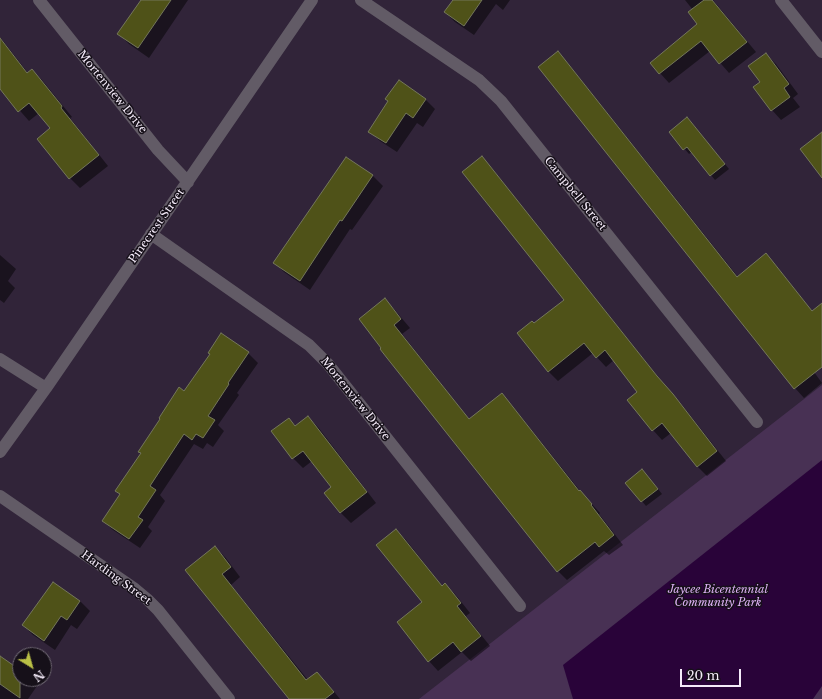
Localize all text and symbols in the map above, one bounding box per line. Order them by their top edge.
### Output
street label: Mortenview Drive [75,48,149,136]
street label: Campbell Street [541,154,609,234]
street label: Pinecrest Street [126,186,188,266]
street label: Mortenview Drive [318,355,392,443]
street label: Harding Street [79,548,153,608]
park label: Jaycee Bicentennial Community Park [668,583,768,609]
north arrow [12,647,52,687]
scale bar [682,661,743,687]
text: N [30,667,47,684]
text: 20 m [687,668,719,683]

